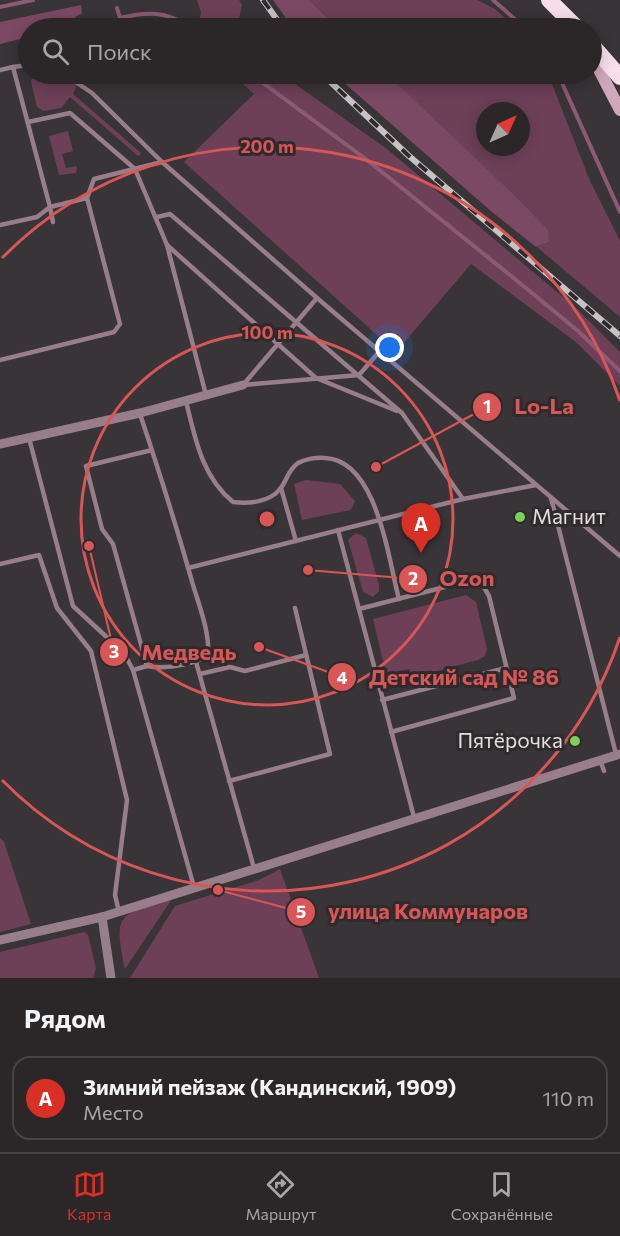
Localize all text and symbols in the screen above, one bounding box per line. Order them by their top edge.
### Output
search box [18,18,602,84]
icon: search [39,35,72,68]
text: Поиск [87,38,152,65]
north arrow [476,102,530,156]
text: 200 m [240,135,294,157]
text: 100 m [241,321,293,343]
your location [375,333,404,362]
callout: Lo-La [472,387,585,427]
text: Lo-La [514,392,574,419]
text: 1 [483,395,491,417]
place label: Магнит [532,503,606,528]
pin: A [402,504,440,553]
centre of rings [257,509,277,529]
marker: Магнит [513,510,527,524]
callout: Ozon [398,559,507,599]
text: Ozon [439,564,495,591]
text: 2 [408,567,418,589]
callout: Медведь [99,632,248,672]
text: Медведь [141,638,237,665]
text: 3 [109,640,119,662]
callout: Детский сад № 86 [327,657,571,697]
text: Детский сад № 86 [369,663,559,690]
text: 4 [336,666,348,688]
place label: Пятёрочка [457,727,563,752]
marker: Пятёрочка [568,734,582,748]
callout: улица Коммунаров [286,892,540,932]
text: улица Коммунаров [328,897,528,924]
text: 5 [296,900,306,922]
text: Рядом [24,1002,106,1033]
text: Зимний пейзаж (Кандинский, 1909) [83,1073,456,1100]
text: A [38,1086,53,1110]
text: 110 m [543,1086,594,1110]
text: Место [83,1100,144,1124]
tab: Карта [67,1168,111,1223]
tab: Маршрут [245,1168,317,1223]
tab: Сохранённые [451,1168,553,1223]

